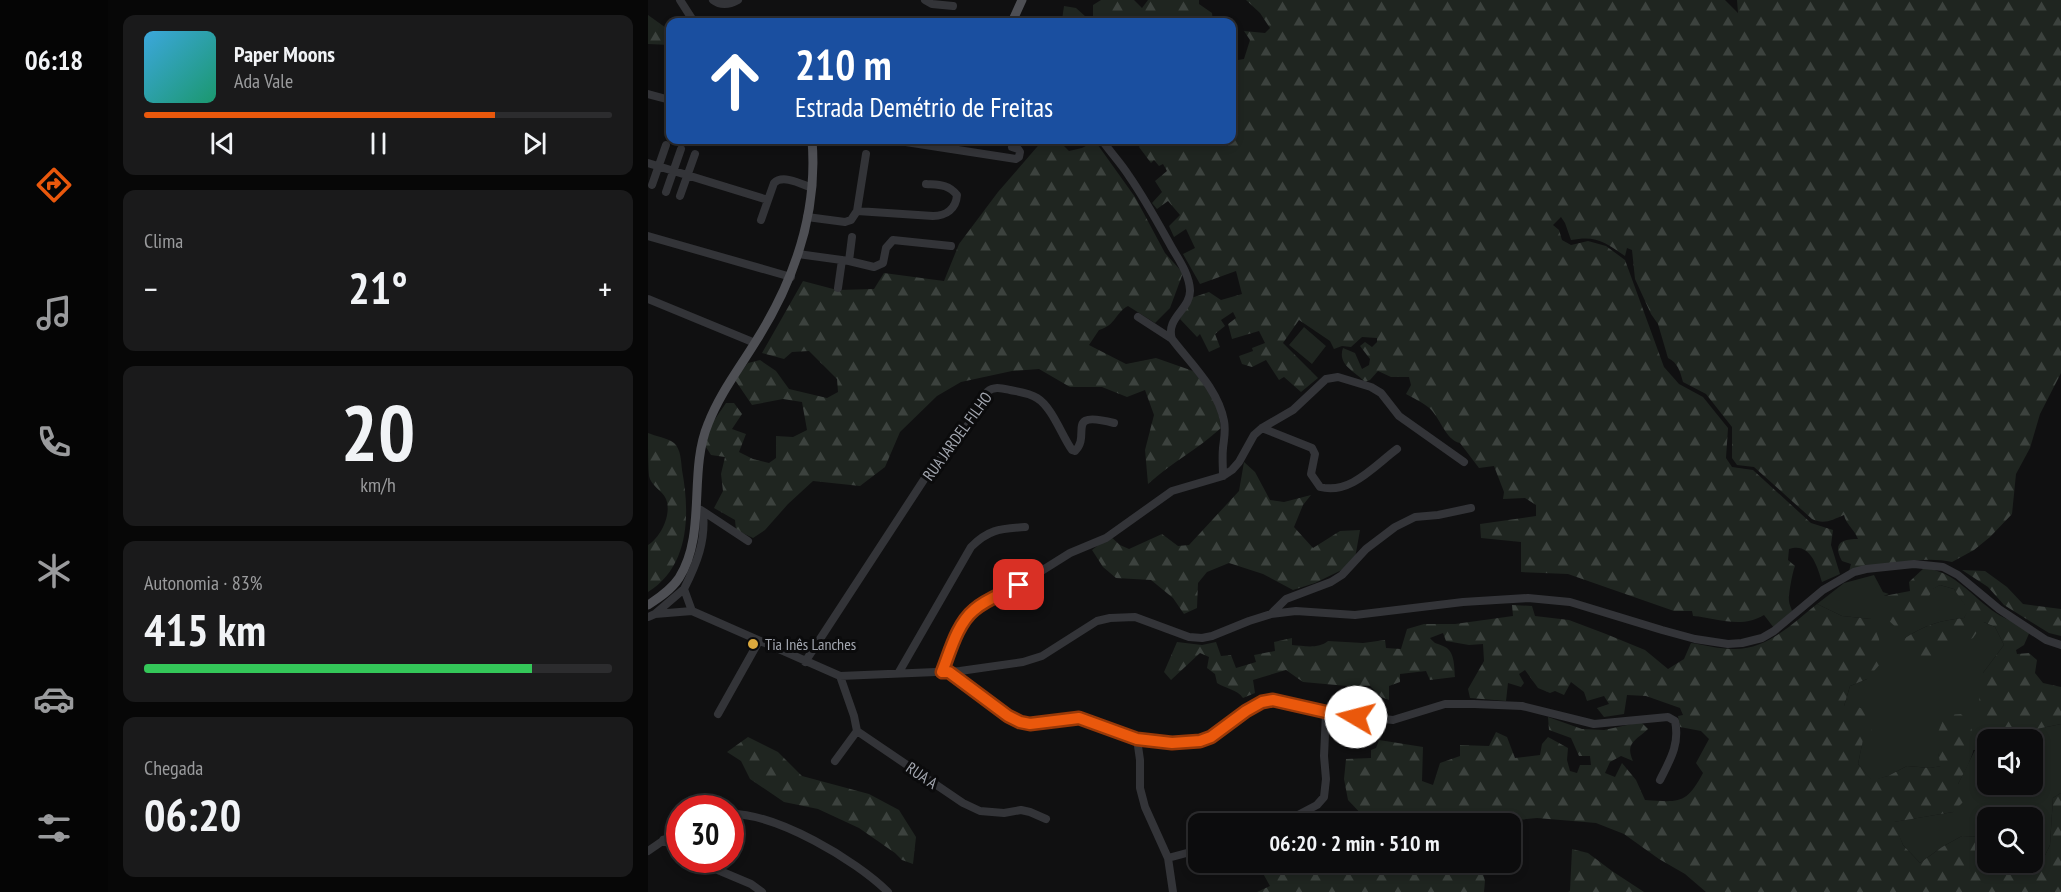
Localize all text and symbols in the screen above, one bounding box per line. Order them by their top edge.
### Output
text: 210 m [795,37,892,92]
text: Paper Moons [234,40,335,68]
icon: ahead [696,42,774,120]
text: 06:18 [25,43,83,77]
text: Ada Vale [234,68,293,94]
text: Estrada Demétrio de Freitas [795,90,1053,124]
icon: previous [206,127,239,160]
icon: pause [362,127,395,160]
icon: next [518,127,551,160]
icon: directions [33,164,75,206]
text: Clima [144,228,183,254]
text: 21° [348,258,408,316]
text: − [144,267,158,310]
text: + [598,267,612,310]
icon: music [33,292,75,334]
text: 20 [341,382,415,483]
street label: RUA JARDEL FILHO [918,388,996,484]
icon: phone [33,421,75,463]
text: km/h [360,472,396,498]
icon: climate [33,550,75,592]
pin [993,559,1044,610]
icon: arrive [1002,568,1035,601]
text: Autonomia · 83% [144,570,262,596]
text: 415 km [144,600,266,658]
place label: Tia Inês Lanches [765,634,856,654]
marker: Tia Inês Lanches [746,637,760,651]
icon: car [33,678,75,720]
position arrow [1324,685,1388,749]
map controls [1977,729,2043,873]
button: sound [1977,729,2043,795]
text: Chegada [144,755,203,781]
street label: RUA A [902,757,942,793]
text: 06:20 [144,785,241,843]
speed limit sign: 30 [666,795,744,873]
icon: filters [33,807,75,849]
button: search [1977,807,2043,873]
text: 06:20 · 2 min · 510 m [1269,829,1440,857]

